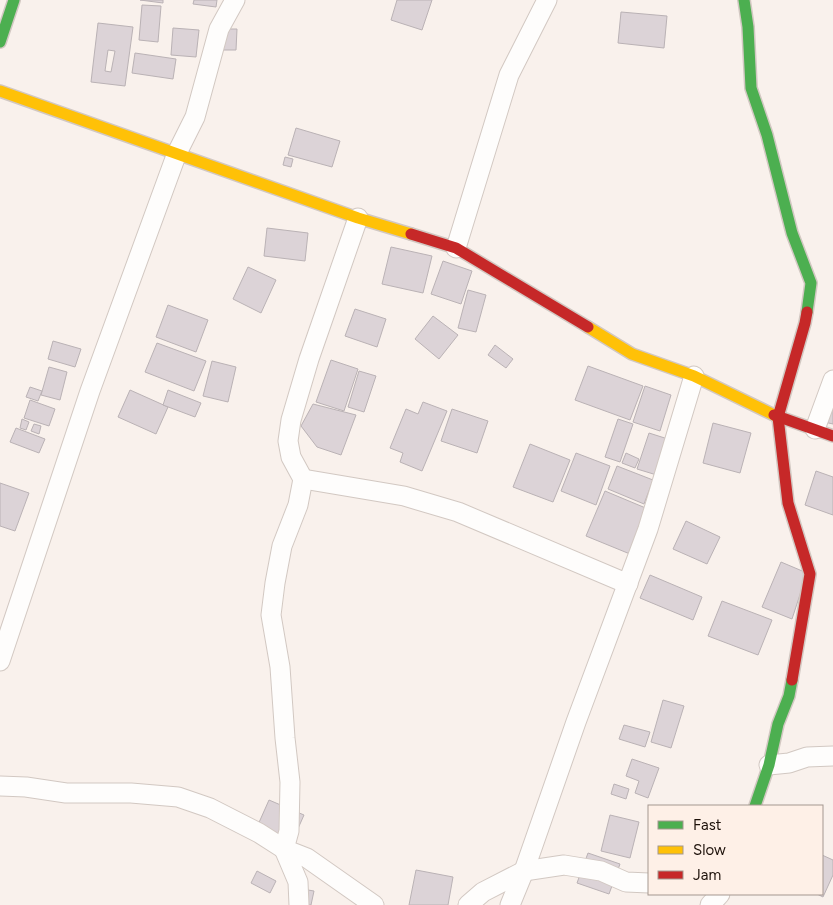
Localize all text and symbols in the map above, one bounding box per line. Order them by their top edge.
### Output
legend [648,805,823,895]
text: Fast [693,816,722,834]
text: Slow [693,841,726,859]
text: Jam [693,866,721,884]

